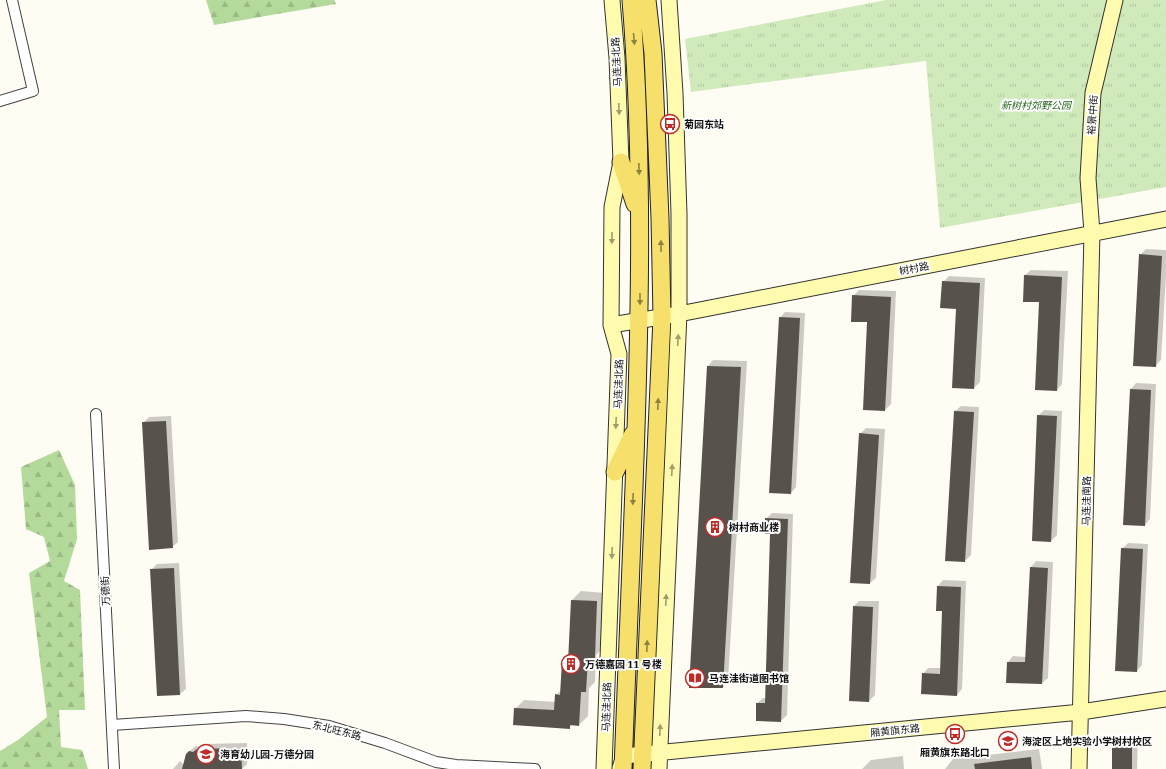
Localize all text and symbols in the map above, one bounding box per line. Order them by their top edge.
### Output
one-way arrow [630,33,637,45]
street label: 马连洼北路 [609,37,624,87]
street label: 裕景中街 [1085,95,1100,135]
park label: 新树村郊野公园 [1001,99,1073,112]
one-way arrow [616,103,622,116]
bus stop icon: 菊园东站 [659,113,681,135]
place label: 菊园东站 [684,118,724,131]
one-way arrow [635,163,642,175]
one-way arrow [609,232,615,245]
one-way arrow [657,240,664,252]
street label: 树村路 [898,259,930,278]
one-way arrow [637,293,643,306]
one-way arrow [674,334,681,346]
street label: 马连洼北路 [611,359,626,409]
one-way arrow [655,397,661,410]
one-way arrow [613,417,620,429]
one-way arrow [668,464,675,476]
street label: 马连洼南路 [1080,476,1093,526]
one-way arrow [630,493,637,505]
building icon: 树村商业楼 [704,516,726,538]
place label: 树村商业楼 [728,521,779,534]
one-way arrow [609,547,615,560]
street label: 万德街 [98,576,113,606]
one-way arrow [663,593,669,606]
one-way arrow [644,640,651,652]
building icon: 万德嘉园 11 号楼 [560,653,582,675]
place label: 万德嘉园 11 号楼 [585,658,662,671]
library icon: 马连洼街道图书馆 [684,667,706,689]
place label: 马连洼街道图书馆 [709,672,789,685]
street label: 马连洼北路 [599,682,614,732]
street label: 东北旺东路 [311,718,363,743]
street label: 厢黄旗东路 [870,721,921,740]
bus stop icon: 厢黄旗东路北口 [944,723,966,745]
one-way arrow [657,724,664,736]
school or university icon: 海淀区上地实验小学树村校区 [997,730,1019,752]
place label: 海淀区上地实验小学树村校区 [1022,735,1152,748]
school or university icon: 海育幼儿园-万德分园 [195,743,217,765]
place label: 厢黄旗东路北口 [920,746,990,759]
place label: 海育幼儿园-万德分园 [220,748,314,761]

